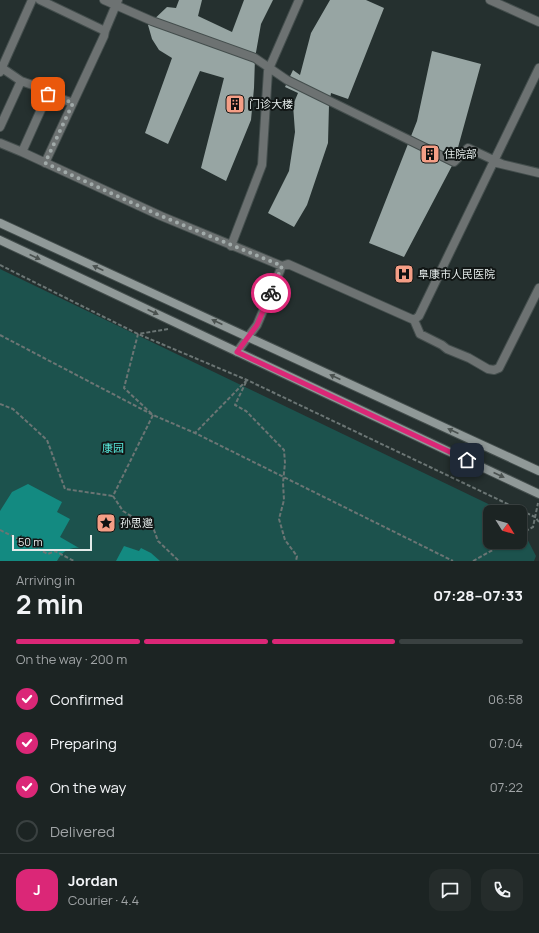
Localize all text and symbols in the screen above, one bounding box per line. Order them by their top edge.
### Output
pin [31,77,65,111]
icon: bag [37,83,59,105]
building icon: 门诊大楼 [224,93,246,115]
place label: 门诊大楼 [249,96,293,111]
building icon: 住院部 [419,143,441,165]
place label: 住院部 [444,146,477,161]
one-way arrow [30,254,41,260]
hospital icon: 阜康市人民医院 [393,263,415,285]
one-way arrow [93,265,104,271]
place label: 阜康市人民医院 [418,266,495,281]
courier [251,273,291,313]
icon: bike [260,282,282,304]
one-way arrow [147,309,159,315]
one-way arrow [210,319,222,325]
one-way arrow [329,374,340,380]
one-way arrow [447,428,458,434]
park label: 康园 [102,440,124,455]
pin [450,443,484,477]
icon: home [456,449,478,471]
one-way arrow [493,472,504,478]
north arrow [483,505,527,549]
map controls [483,505,527,549]
place icon: 孙思邈 [95,512,117,534]
place label: 孙思邈 [120,515,153,530]
scale bar [12,533,92,552]
text: 50 m [18,534,43,549]
text: Arriving in [16,571,75,589]
text: 07:28–07:33 [433,585,523,606]
text: 2 min [16,586,84,622]
text: On the way · 200 m [16,650,127,668]
icon: check [16,688,38,710]
text: Confirmed [50,689,123,710]
text: 06:58 [488,690,523,708]
icon: check [16,732,38,754]
text: Preparing [50,733,117,754]
text: 07:04 [489,734,523,752]
icon: check [16,776,38,798]
text: On the way [50,777,126,798]
text: 07:22 [490,778,523,796]
text: Delivered [50,821,115,842]
button: chat [429,869,471,911]
button: phone [481,869,523,911]
text: Jordan [68,870,118,891]
text: J [33,879,41,900]
text: Courier · 4.4 [68,891,139,909]

